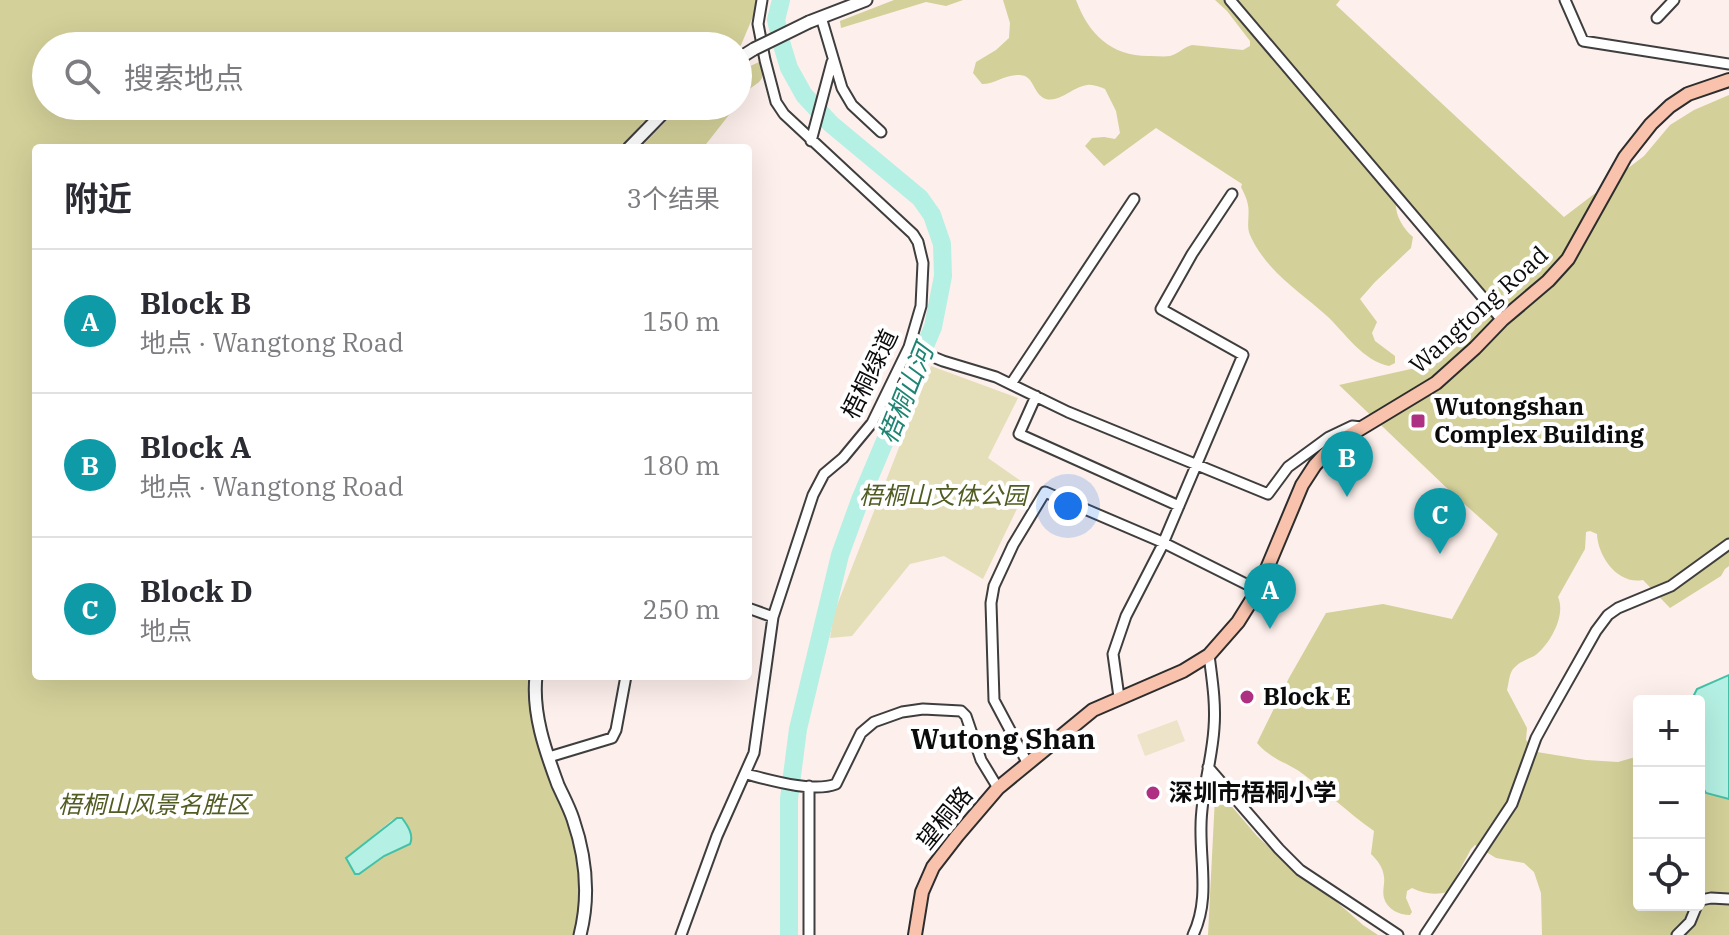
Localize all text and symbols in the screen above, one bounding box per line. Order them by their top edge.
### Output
search box [32,32,752,120]
icon: search [60,54,104,98]
text: 搜索地点 [124,58,244,97]
text: 附近 [64,176,132,220]
text: 3个结果 [626,181,720,215]
street label: Wangtong Road [1402,238,1555,380]
text: Block B [140,283,251,322]
text: A [81,304,99,338]
text: 150 m [642,304,720,338]
street label: 梧桐绿道 [834,323,905,424]
text: 地点 · Wangtong Road [140,325,404,359]
water label: 梧桐山河 [870,334,942,448]
place label: Wutongshan Complex Building [1434,390,1644,450]
marker: Wutongshan Complex Building [1409,412,1427,430]
text: Block A [140,427,251,466]
pin: B [1321,431,1373,497]
text: B [81,448,99,482]
text: 180 m [642,448,720,482]
text: 地点 · Wangtong Road [140,469,404,503]
park label: 梧桐山文体公园 [859,479,1030,511]
your location [1048,486,1088,526]
pin: C [1414,488,1466,554]
pin: A [1244,563,1296,629]
text: Block D [140,571,253,610]
text: C [81,592,99,626]
text: 250 m [642,592,720,626]
text: 地点 [140,613,192,647]
place label: Block E [1263,680,1351,712]
marker: Block E [1238,688,1256,706]
map controls [1633,695,1705,911]
button: + [1633,695,1705,767]
district label: Wutong Shan [911,720,1095,757]
button: − [1633,767,1705,839]
place label: 深圳市梧桐小学 [1169,776,1337,808]
street label: 望桐路 [909,779,979,855]
marker: 深圳市梧桐小学 [1144,784,1162,802]
park label: 梧桐山风景名胜区 [58,788,253,820]
button: locate [1633,839,1705,911]

